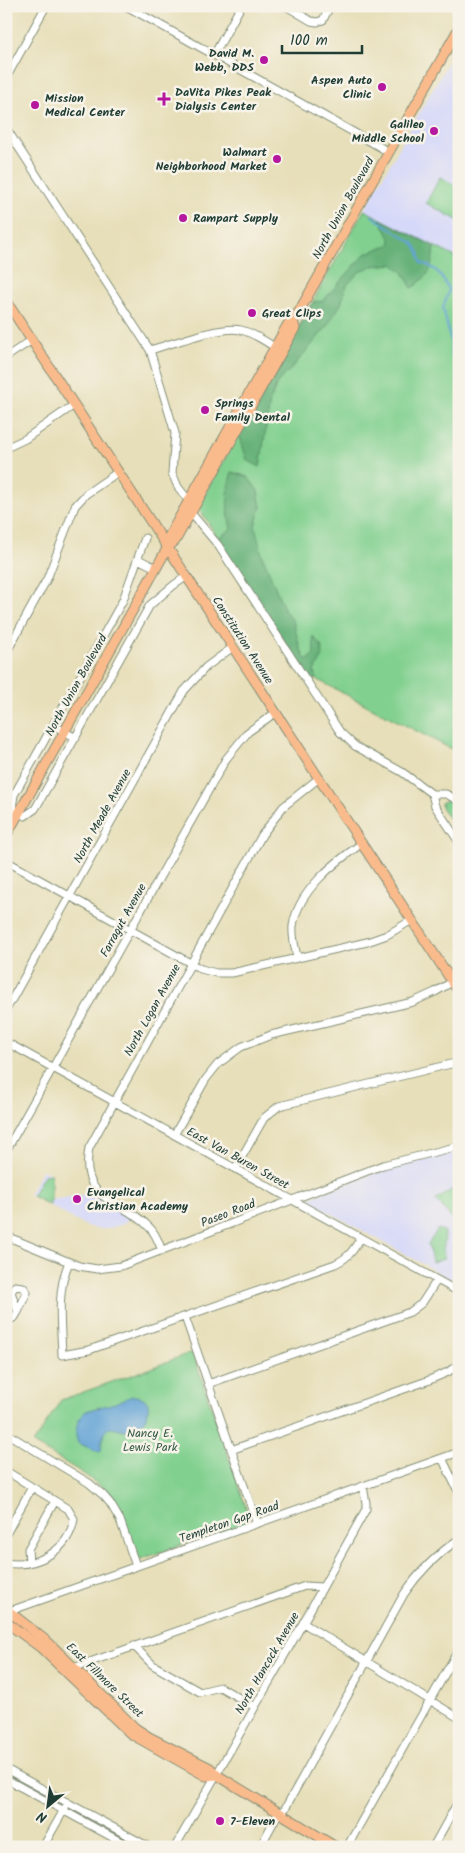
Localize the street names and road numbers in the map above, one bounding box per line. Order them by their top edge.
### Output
street label: North Union Boulevard [307,153,380,263]
street label: Constitution Avenue [207,593,279,689]
street label: North Union Boulevard [40,630,113,740]
street label: North Meade Avenue [69,765,137,867]
street label: Farragut Avenue [95,879,152,961]
street label: North Logan Avenue [119,960,186,1060]
street label: East Van Buren Street [183,1122,293,1195]
street label: Paseo Road [198,1194,259,1233]
street label: Templeton Gap Road [177,1496,283,1548]
street label: North Hancock Avenue [230,1608,305,1718]
street label: East Fillmore Street [61,1638,148,1723]

